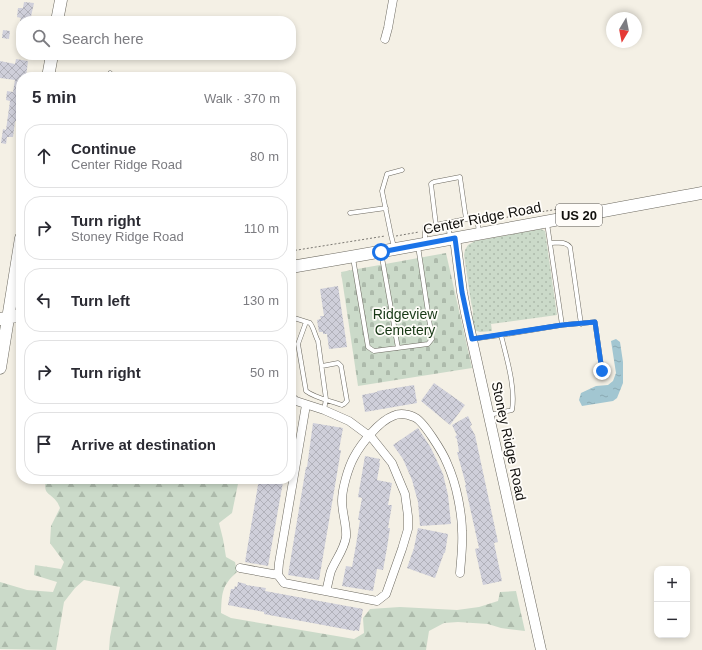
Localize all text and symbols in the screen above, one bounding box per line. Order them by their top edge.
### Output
north arrow [606,12,642,48]
search box [16,16,296,60]
icon: search [30,27,52,49]
text: Search here [62,30,144,47]
text: 5 min [32,88,76,107]
text: Walk · 370 m [204,91,280,106]
text: Continue [71,140,136,157]
icon: ahead [33,145,55,167]
text: 80 m [250,149,279,164]
text: Center Ridge Road [71,157,182,172]
street label: Center Ridge Road [422,199,542,237]
road number: US 20 [556,204,602,226]
text: Turn right [71,212,141,229]
icon: right [33,217,55,239]
text: 110 m [244,221,279,236]
text: Stoney Ridge Road [71,229,184,244]
route start [372,243,390,261]
icon: left [33,289,55,311]
text: Turn left [71,292,130,309]
text: 130 m [243,293,279,308]
park label: Ridgeview Cemetery [373,306,438,338]
icon: right [33,361,55,383]
route end [593,362,611,380]
text: Turn right [71,364,141,381]
text: 50 m [250,365,279,380]
street label: Stoney Ridge Road [489,380,529,502]
icon: arrive [33,433,55,455]
text: Arrive at destination [71,436,216,453]
map controls [654,566,690,638]
button: + [654,566,690,602]
button: − [654,602,690,638]

